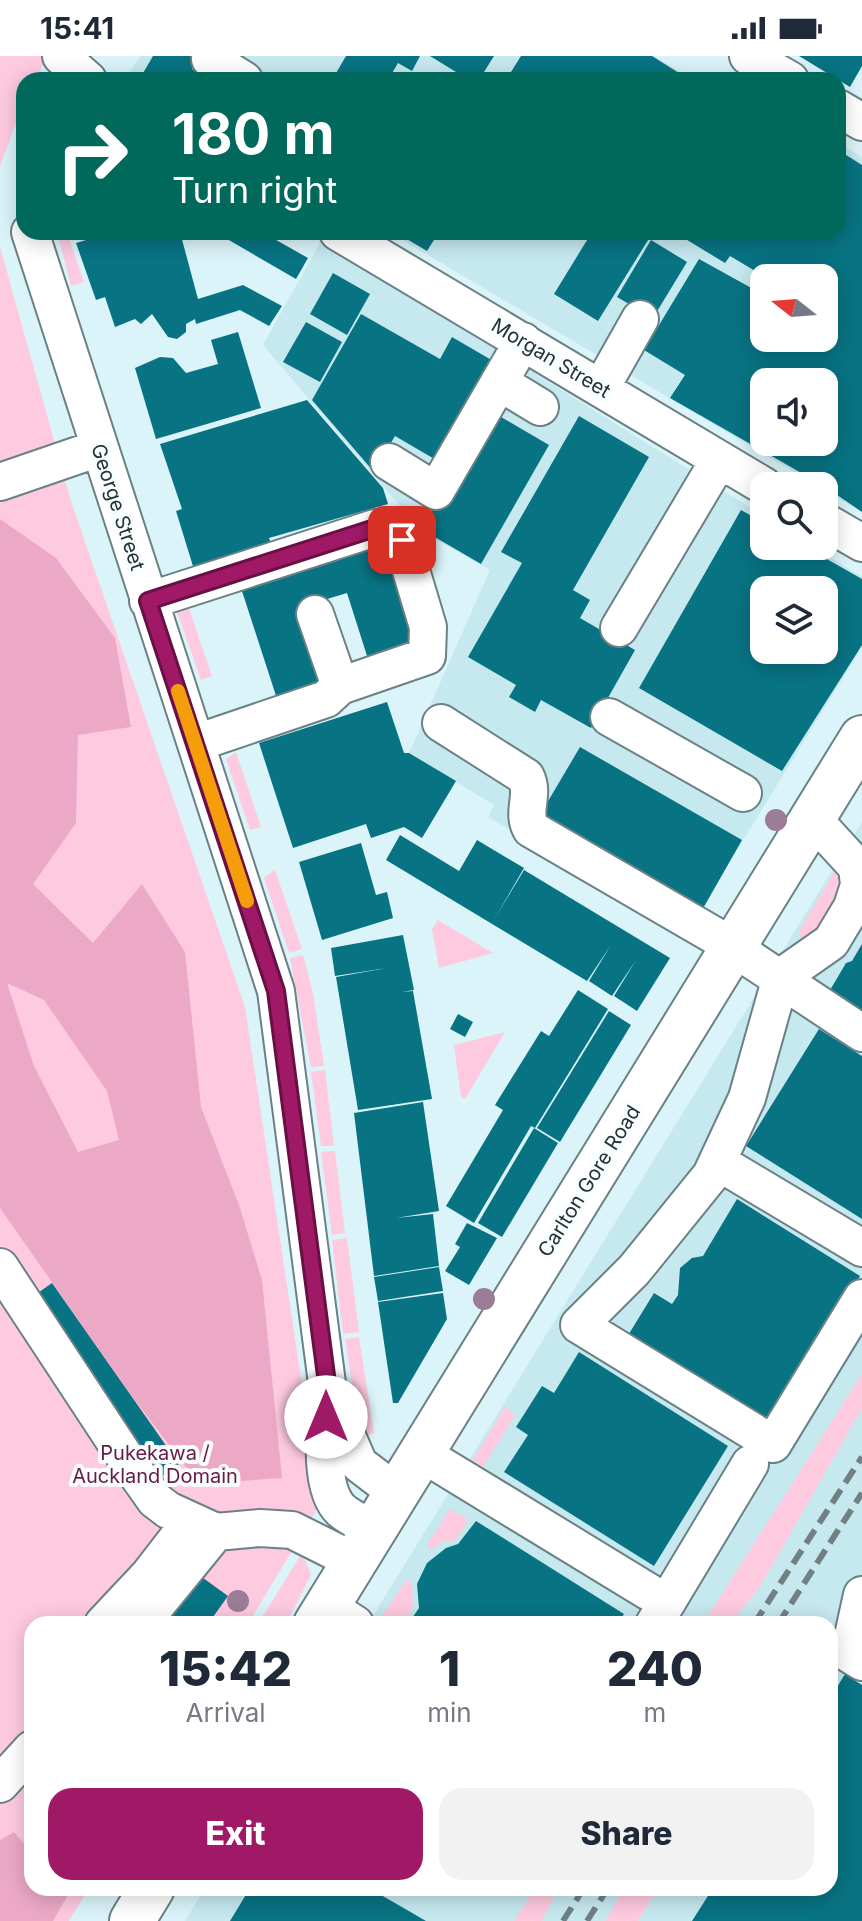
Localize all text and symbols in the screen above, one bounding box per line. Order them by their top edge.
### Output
text: 15:41 [40,10,114,46]
text: 180 m [172,100,335,168]
icon: right [40,104,144,208]
text: Turn right [172,168,337,212]
north arrow [750,264,838,352]
map controls [750,264,838,664]
street label: Morgan Street [487,313,615,403]
button: sound [750,368,838,456]
street label: George Street [86,441,150,574]
button: search [750,472,838,560]
pin [368,506,436,574]
icon: arrive [380,518,424,562]
button: layers [750,576,838,664]
street label: Carlton Gore Road [533,1101,645,1261]
position arrow [284,1375,368,1459]
park label: Pukekawa / Auckland Domain [72,1441,238,1488]
text: 15:42 [159,1639,292,1698]
text: 1 [439,1639,460,1698]
text: 240 [607,1639,703,1698]
text: Arrival [186,1697,266,1728]
text: min [427,1697,472,1728]
text: m [643,1697,666,1728]
button: Exit [48,1788,423,1880]
button: Share [439,1788,814,1880]

